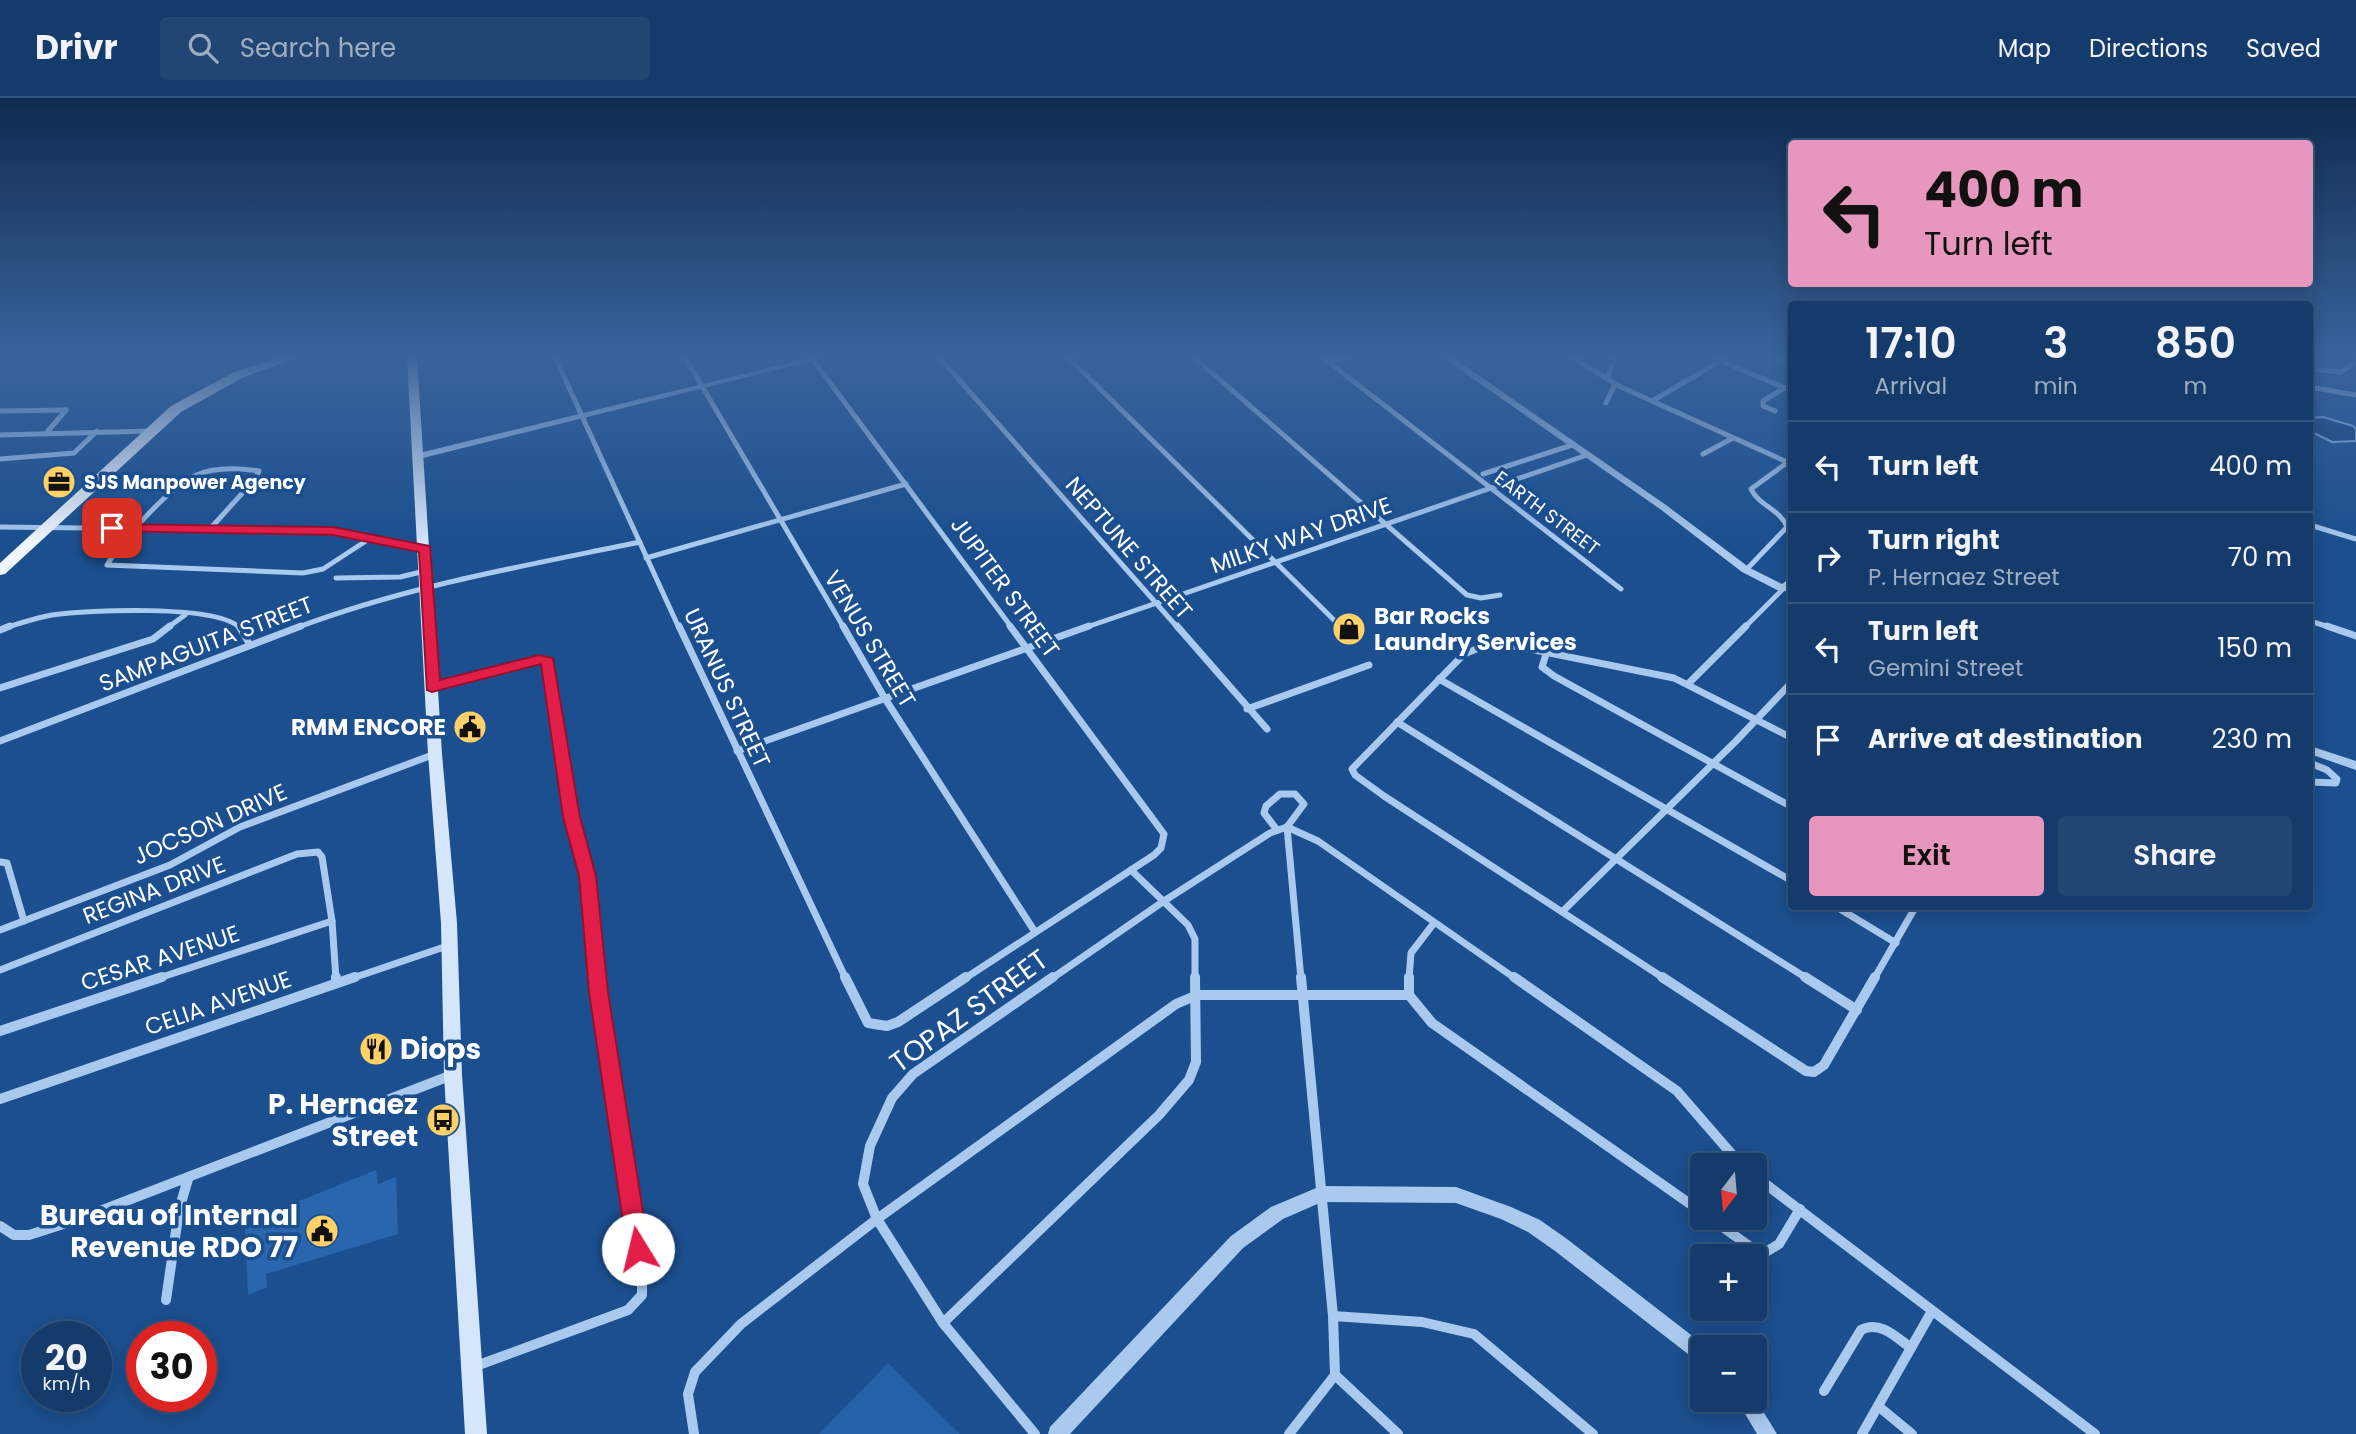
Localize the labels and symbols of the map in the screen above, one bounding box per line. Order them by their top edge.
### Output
office icon: SJS Manpower Agency [40,463,78,501]
street label: EARTH STREET [1489,464,1605,562]
place label: SJS Manpower Agency [84,469,307,496]
street label: NEPTUNE STREET [1058,470,1200,626]
street label: MILKY WAY DRIVE [1206,489,1396,581]
pin [82,498,142,558]
street label: JUPITER STREET [943,510,1067,664]
street label: VENUS STREET [816,564,924,714]
street label: SAMPAGUITA STREET [94,588,318,700]
place label: Bar Rocks Laundry Services [1374,600,1577,658]
street label: URANUS STREET [676,603,778,773]
shop icon: Bar Rocks Laundry Services [1330,610,1368,648]
public building icon: RMM ENCORE [451,708,489,746]
place label: RMM ENCORE [291,711,446,743]
street label: JOCSON DRIVE [128,776,292,872]
street label: REGINA DRIVE [78,848,230,932]
street label: CESAR AVENUE [77,917,243,999]
street label: TOPAZ STREET [882,940,1056,1082]
street label: CELIA AVENUE [140,963,296,1043]
restaurant icon: Diops [357,1030,395,1068]
place label: Diops [400,1030,481,1069]
place label: P. Hernaez Street [268,1085,418,1156]
bus stop icon: P. Hernaez Street [424,1101,462,1139]
north arrow [1690,1153,1768,1230]
place label: Bureau of Internal Revenue RDO 77 [40,1196,298,1267]
public building icon: Bureau of Internal Revenue RDO 77 [303,1212,341,1250]
position arrow [601,1212,675,1286]
speed limit sign: 30 [126,1321,217,1412]

